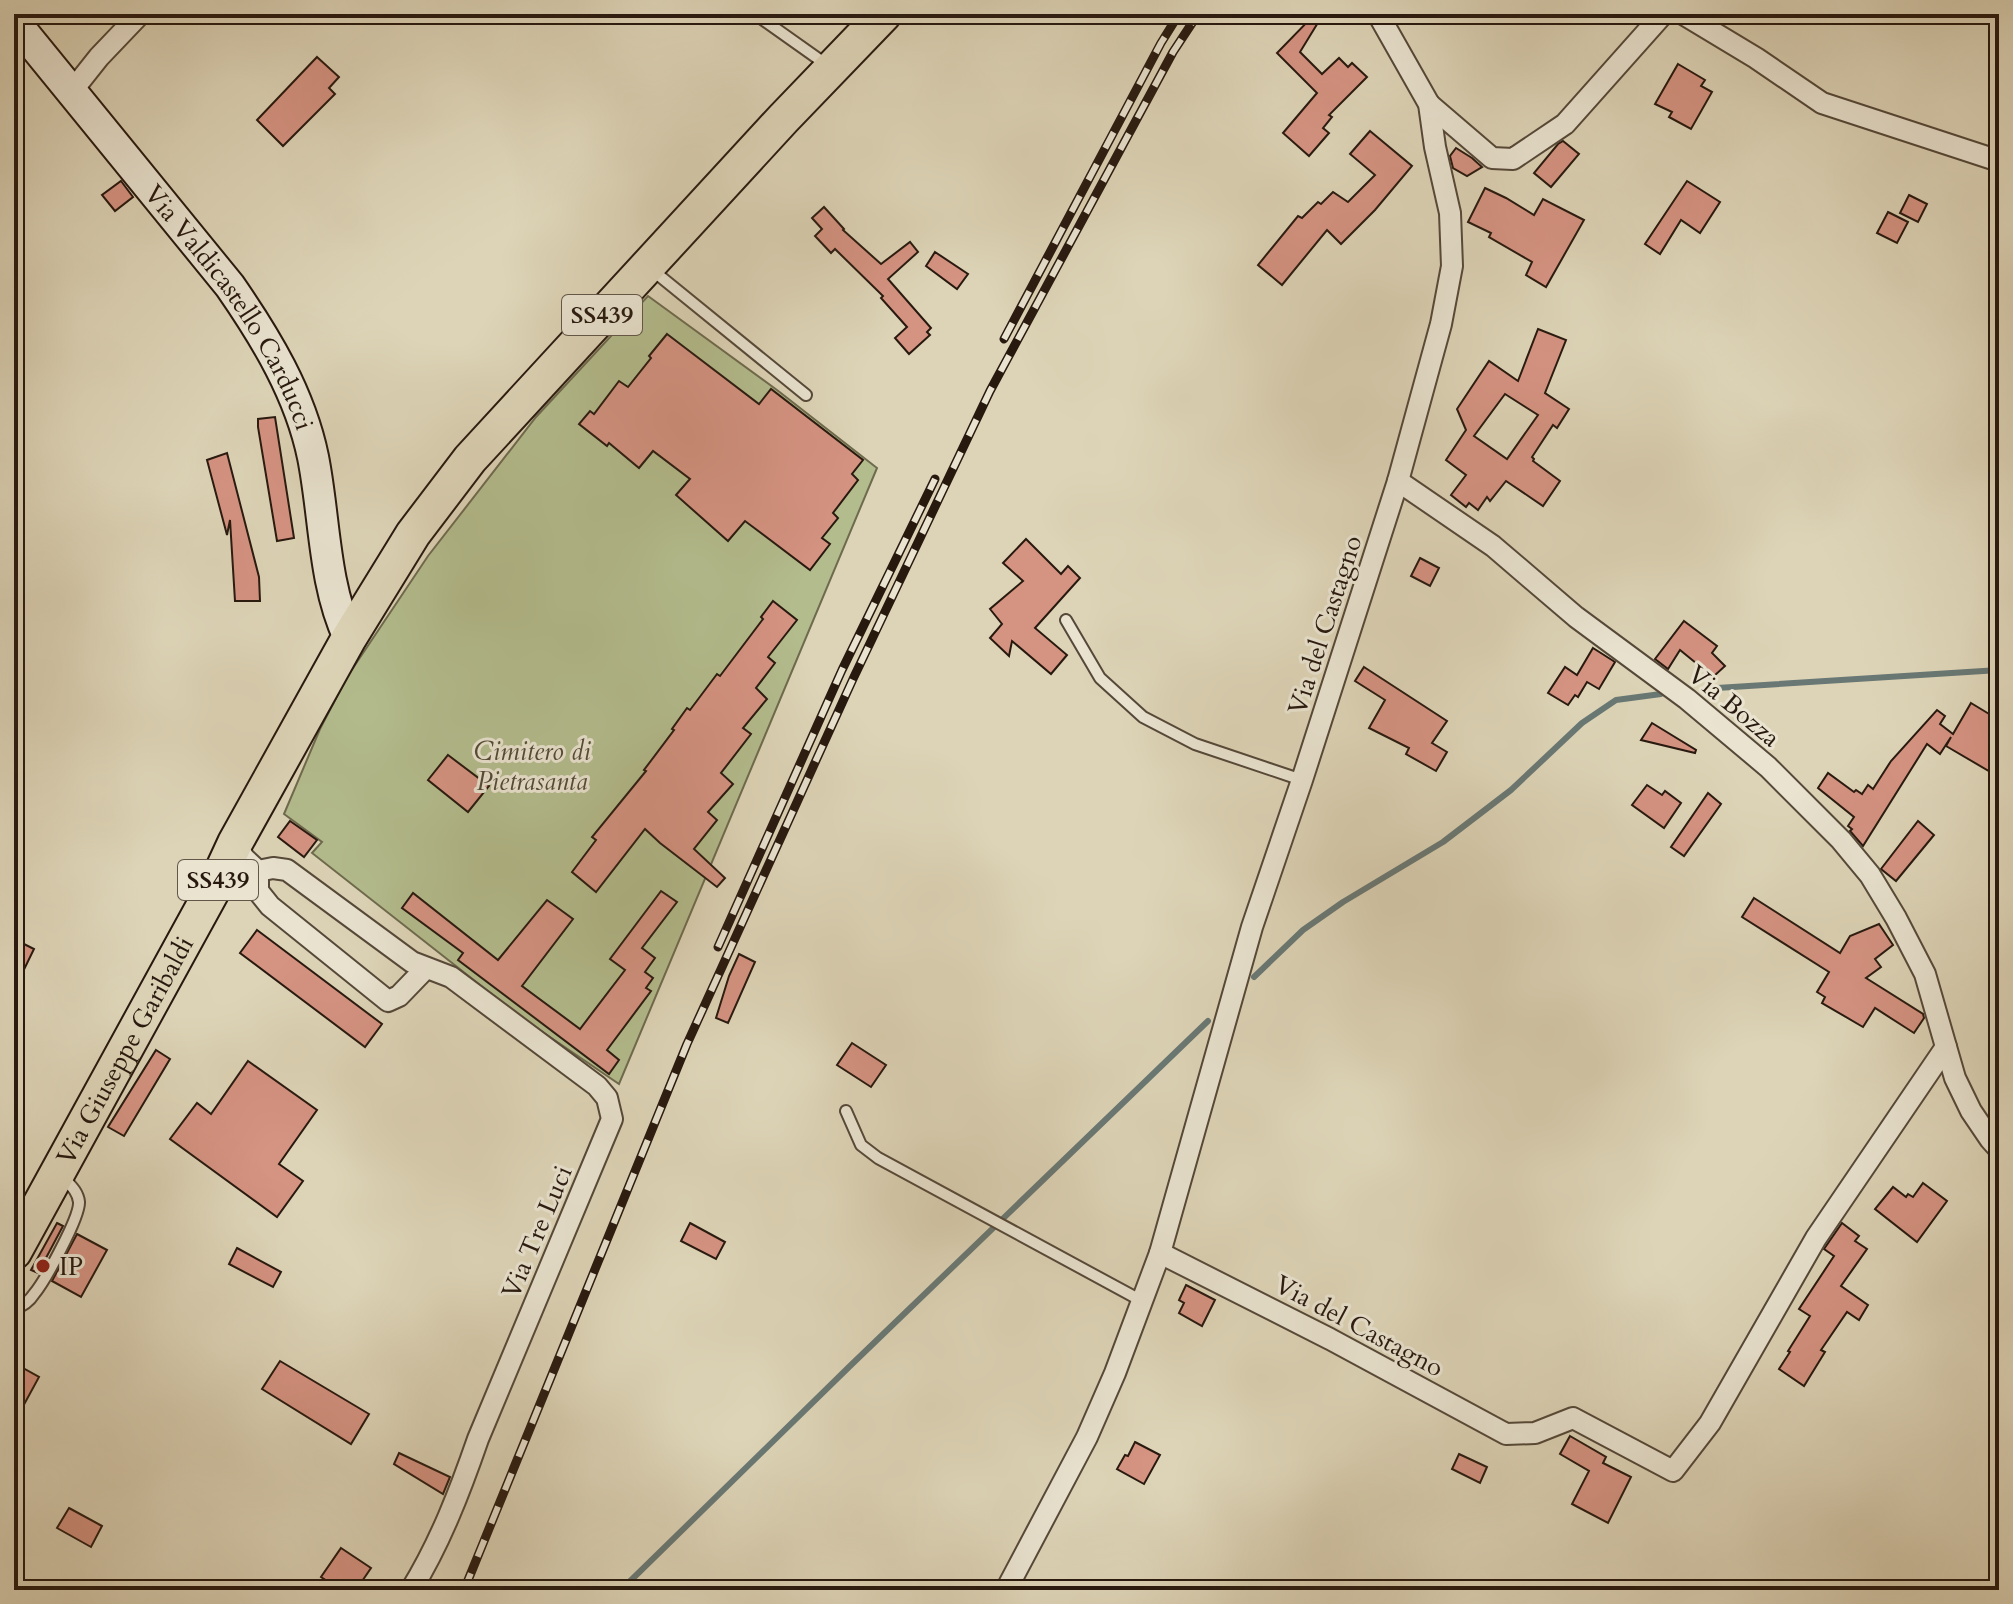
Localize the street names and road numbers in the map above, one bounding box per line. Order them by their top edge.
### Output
street label: Via Valdicastello Carducci [137,177,322,434]
road number: SS439 [562,295,642,335]
street label: Via del Castagno [1280,531,1370,719]
street label: Via Bozza [1680,657,1788,755]
road number: SS439 [178,860,258,900]
street label: Via Giuseppe Garibaldi [48,930,201,1171]
street label: Via Tre Luci [493,1160,581,1304]
street label: Via del Castagno [1268,1267,1450,1385]

